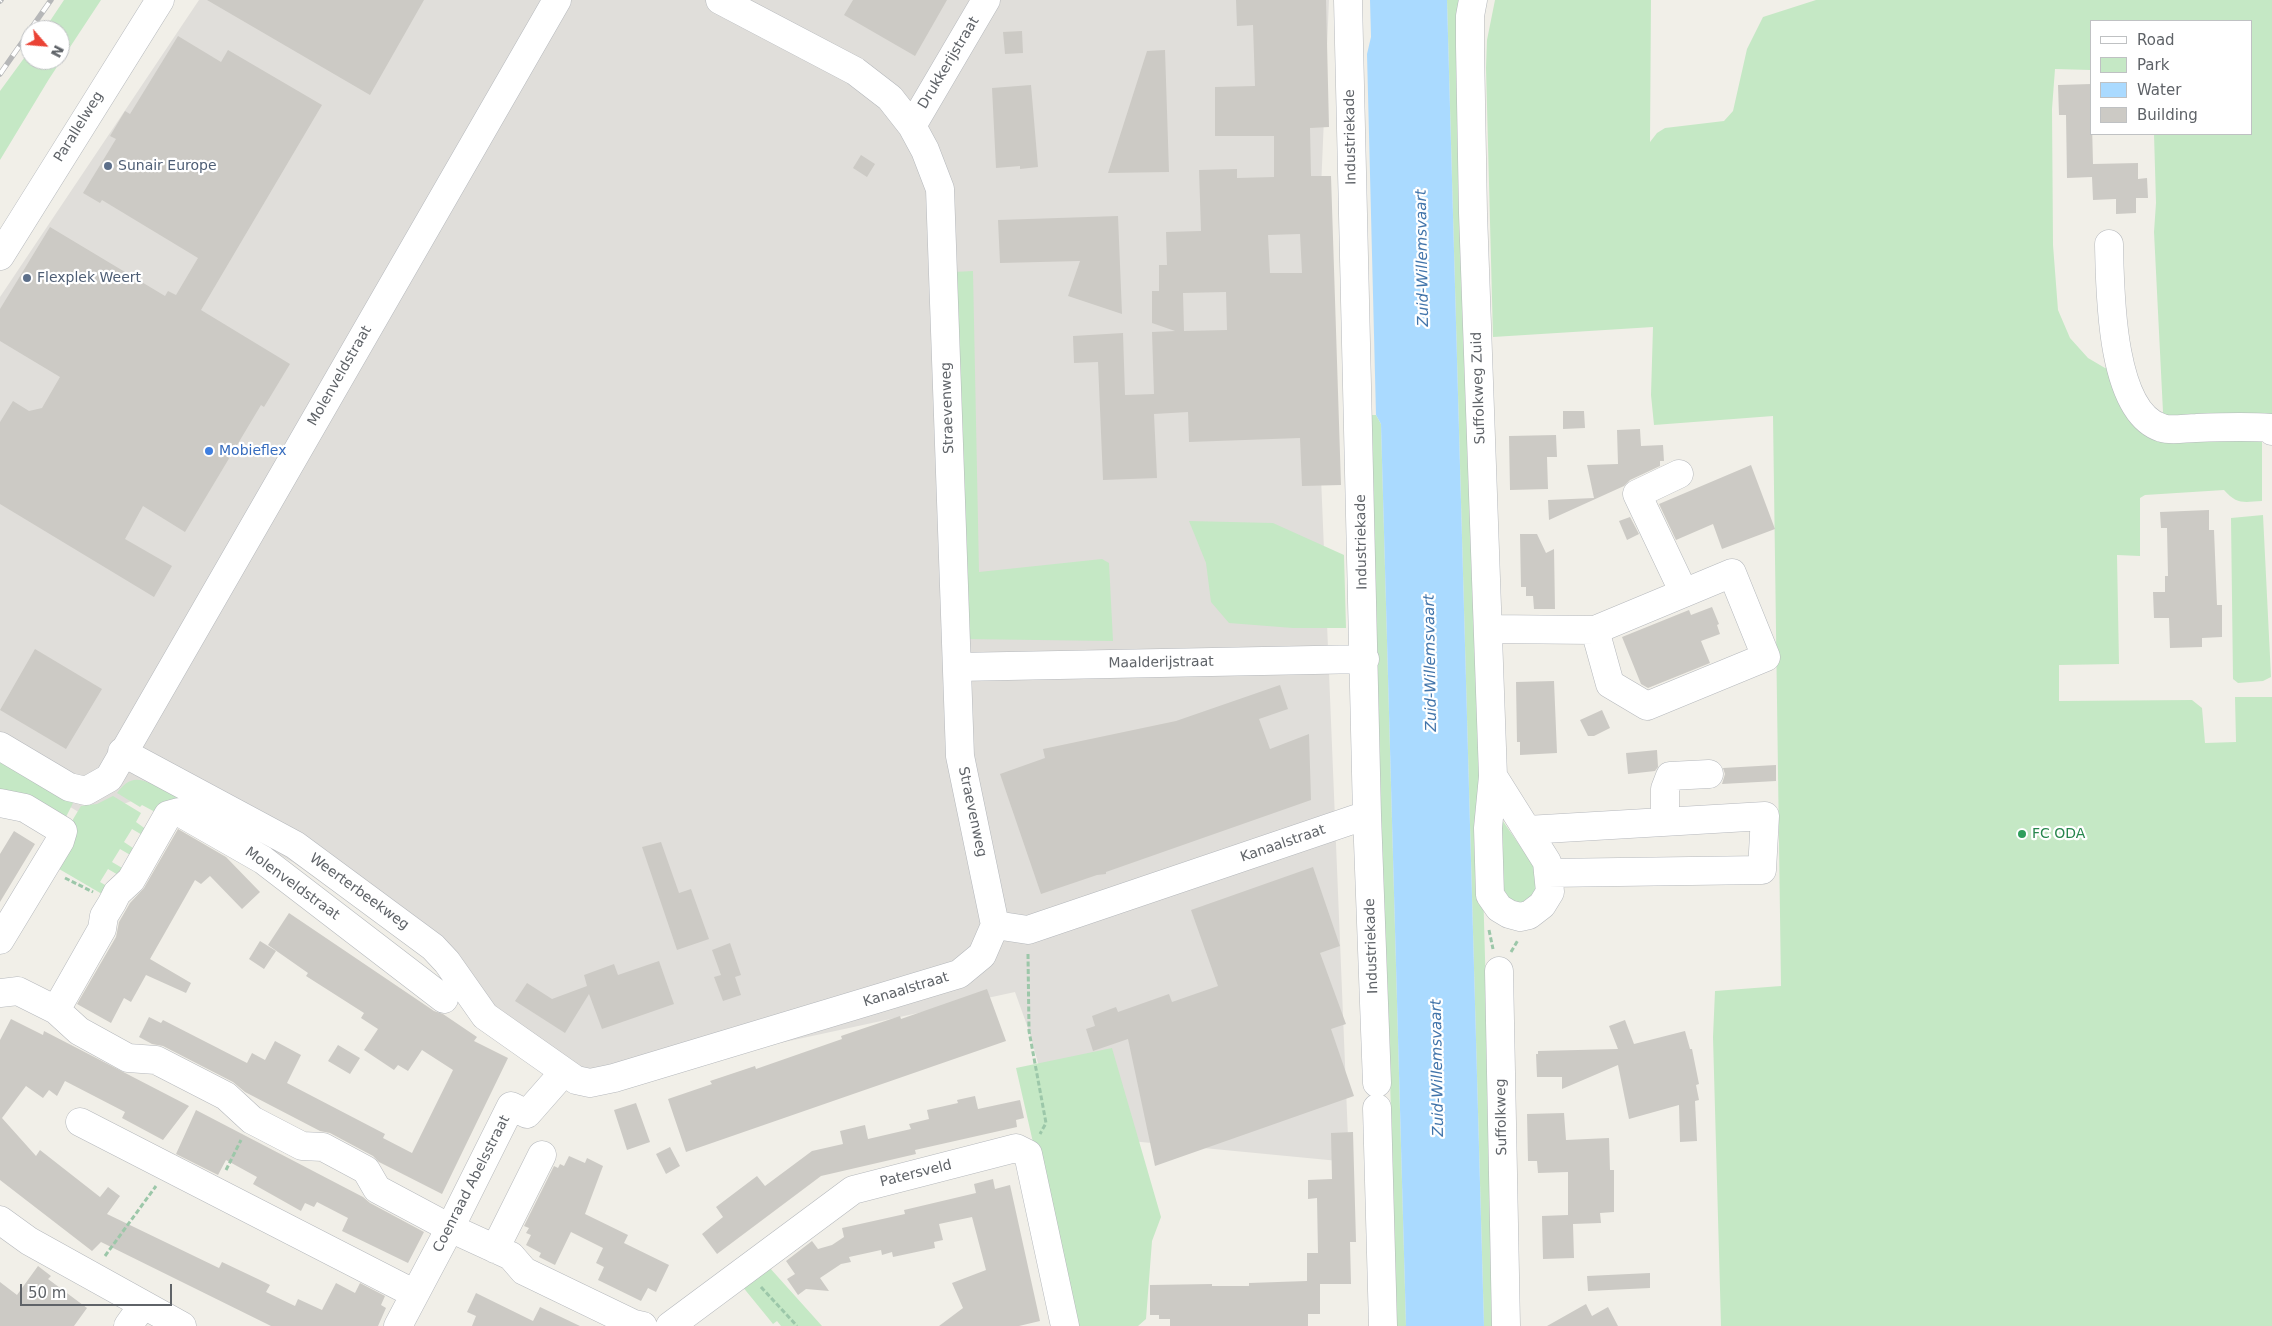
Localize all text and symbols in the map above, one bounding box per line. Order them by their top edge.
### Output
street label: Drukkerijstraat [915,14,983,112]
north arrow [20,20,70,70]
legend [2090,20,2252,135]
text: Road [2137,31,2175,49]
text: N [48,43,67,60]
text: Park [2137,56,2169,74]
text: Water [2137,81,2181,99]
street label: Parallelweg [51,89,107,165]
street label: Industriekade [1342,89,1360,185]
text: Building [2137,106,2198,124]
place label: Sunair Europe [118,158,217,174]
marker: Sunair Europe [102,160,114,172]
water label: Zuid-Willemsvaart [1413,189,1433,327]
place label: Flexplek Weert [37,270,141,286]
marker: Flexplek Weert [21,272,33,284]
street label: Molenveldstraat [305,323,375,429]
street label: Suffolkweg Zuid [1469,331,1489,445]
street label: Straevenweg [938,362,958,454]
place label: Mobieflex [219,443,287,459]
marker: Mobieflex [203,445,215,457]
street label: Industriekade [1353,494,1371,590]
water label: Zuid-Willemsvaart [1421,594,1441,732]
street label: Maalderijstraat [1108,654,1214,672]
street label: Straevenweg [954,765,990,859]
street label: Kanaalstraat [1238,822,1328,866]
place label: FC ODA [2032,826,2085,842]
marker: FC ODA [2016,828,2028,840]
street label: Molenveldstraat [241,844,343,924]
street label: Weerterbeekweg [306,850,412,934]
street label: Industriekade [1362,898,1382,994]
street label: Kanaalstraat [861,969,951,1011]
water label: Zuid-Willemsvaart [1428,999,1448,1137]
street label: Suffolkweg [1493,1078,1511,1156]
street label: Coenraad Abelsstraat [430,1113,514,1255]
street label: Patersveld [878,1157,954,1191]
scale bar [22,1274,175,1306]
text: 50 m [28,1284,66,1302]

